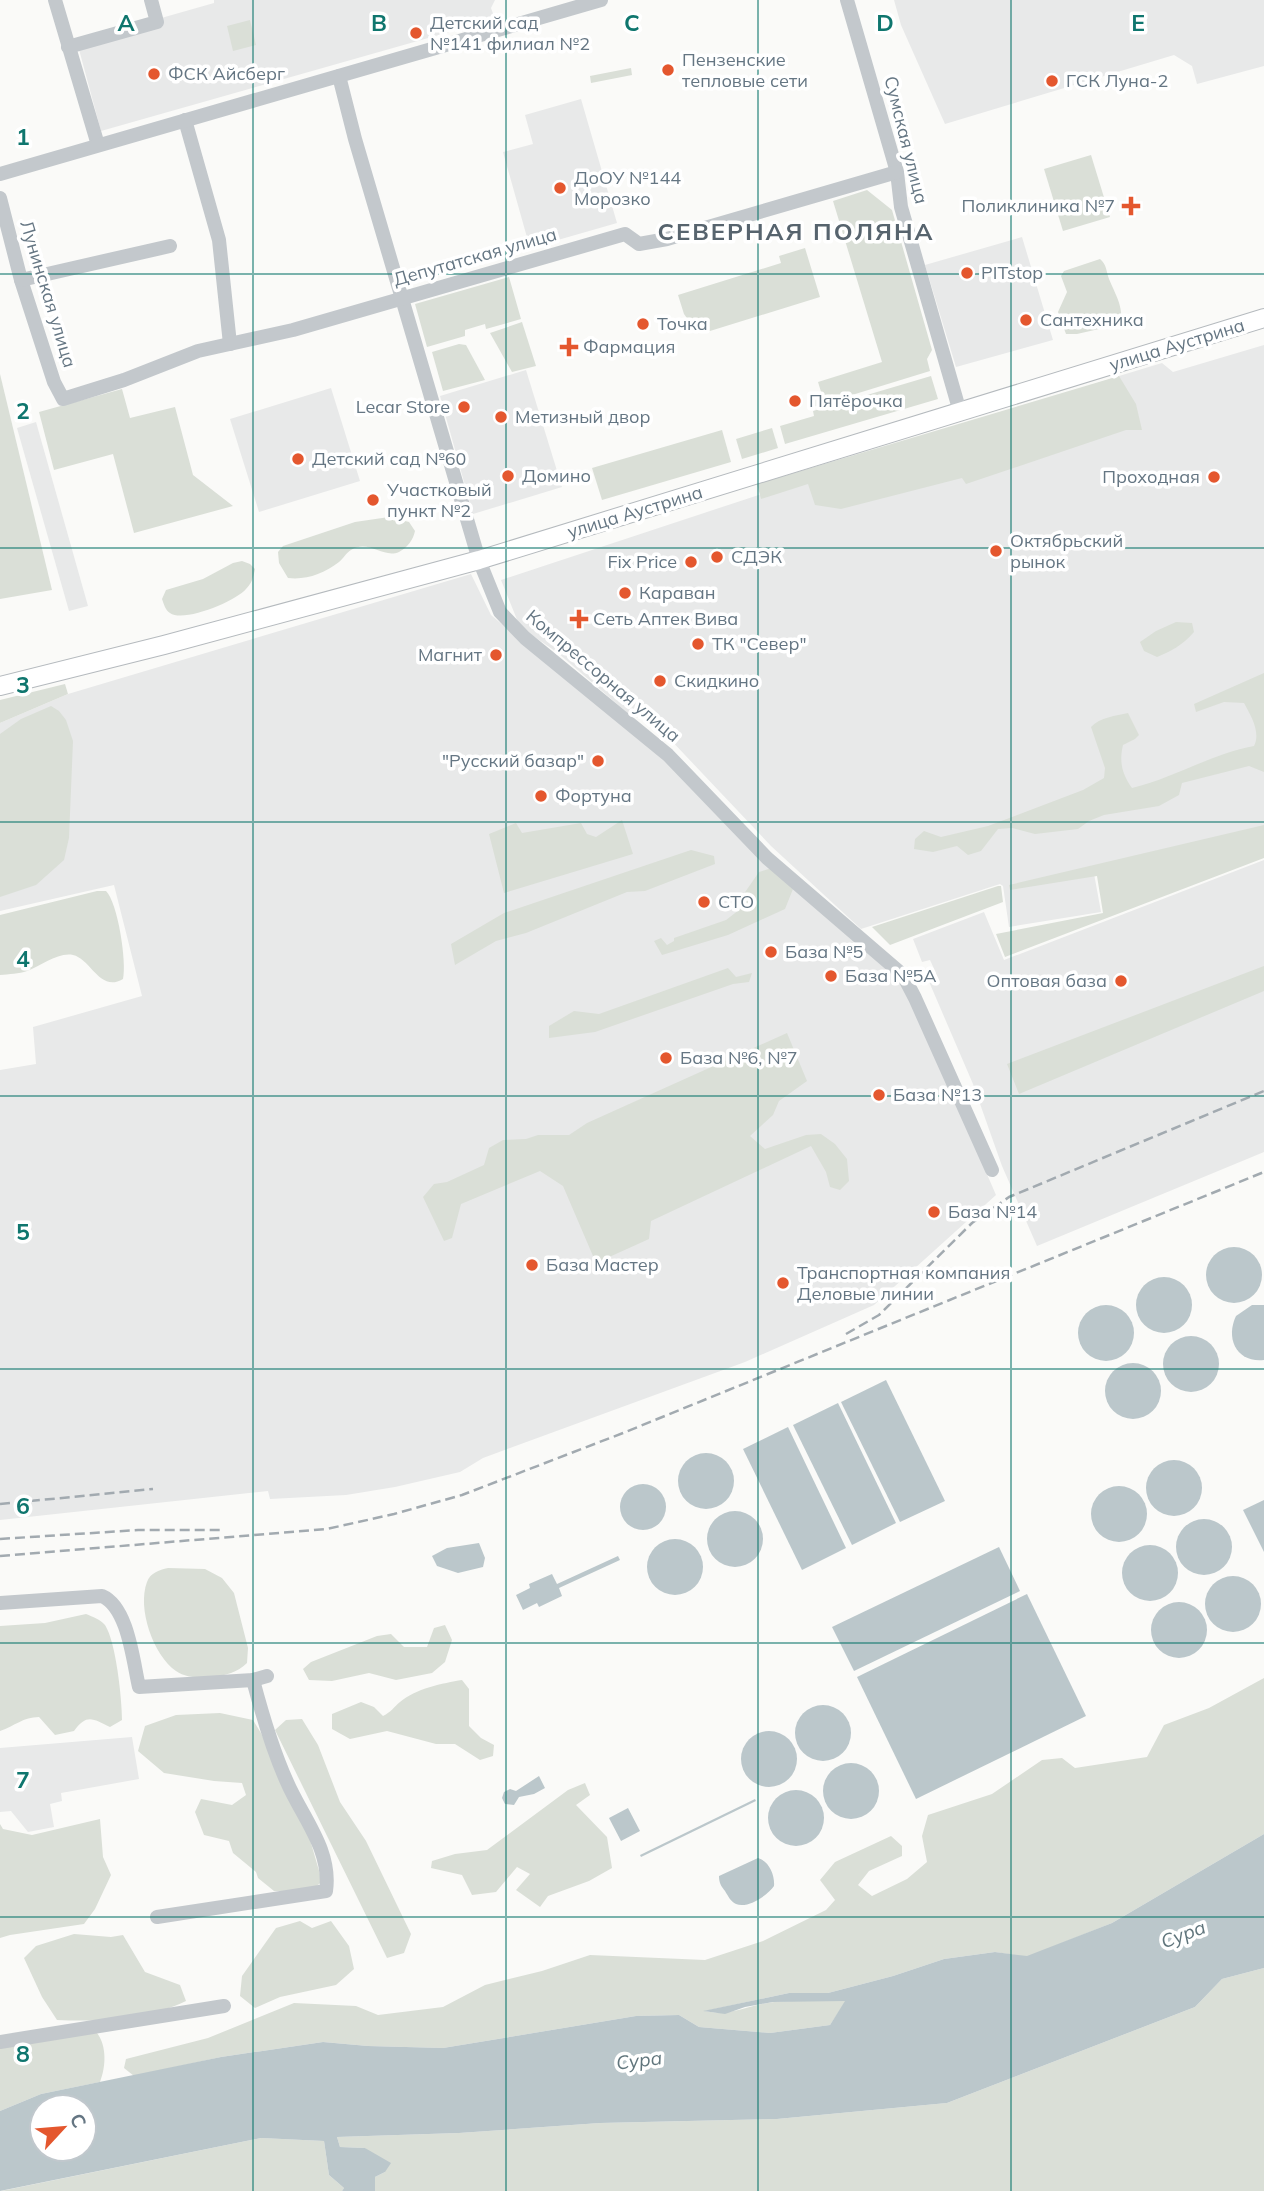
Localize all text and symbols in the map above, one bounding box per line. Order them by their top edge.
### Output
text: A [117,8,135,37]
text: B [371,8,387,37]
text: C [624,8,640,37]
text: D [876,8,894,37]
text: E [1131,8,1145,37]
place label: Детский сад №141 филиал №2 [430,11,590,55]
marker: Детский сад №141 филиал №2 [408,25,424,41]
place label: Пензенские тепловые сети [682,48,808,92]
place label: ФСК Айсберг [168,62,285,85]
marker: Пензенские тепловые сети [660,62,676,78]
marker: ФСК Айсберг [146,66,162,82]
place label: ГСК Луна-2 [1066,69,1168,92]
marker: ГСК Луна-2 [1044,73,1060,89]
street label: Сумская улица [880,74,933,206]
text: 1 [16,122,30,151]
place label: ДоОУ №144 Морозко [574,166,681,210]
marker: ДоОУ №144 Морозко [552,180,568,196]
place label: Поликлиника №7 [962,194,1115,217]
marker: Поликлиника №7 [1121,196,1141,216]
district label: СЕВЕРНАЯ ПОЛЯНА [657,216,935,246]
street label: Лунинская улица [15,218,82,370]
street label: Депутатская улица [390,222,559,291]
place label: PITstop [981,261,1043,284]
marker: PITstop [959,265,975,281]
place label: Сантехника [1040,308,1144,331]
place label: Точка [657,312,708,335]
marker: Сантехника [1018,312,1034,328]
street label: улица Аустрина [1106,313,1247,376]
marker: Точка [635,316,651,332]
place label: Фармация [583,335,675,358]
marker: Фармация [561,339,577,355]
place label: Пятёрочка [809,389,903,412]
marker: Пятёрочка [787,393,803,409]
place label: Lecar Store [356,395,450,418]
text: 2 [16,396,30,425]
marker: Lecar Store [456,399,472,415]
place label: Метизный двор [515,405,650,428]
marker: Метизный двор [493,409,509,425]
place label: Детский сад №60 [312,447,466,470]
marker: Детский сад №60 [290,451,306,467]
place label: Домино [522,464,591,487]
place label: Проходная [1102,465,1200,488]
marker: Домино [500,468,516,484]
marker: Проходная [1206,469,1222,485]
place label: Участковый пункт №2 [386,478,492,522]
street label: улица Аустрина [564,480,705,543]
marker: Участковый пункт №2 [365,492,381,508]
place label: Октябрьский рынок [1010,529,1123,573]
marker: Октябрьский рынок [988,543,1004,559]
place label: СДЭК [731,545,782,568]
marker: СДЭК [709,549,725,565]
place label: Fix Price [607,550,677,573]
marker: Fix Price [683,554,699,570]
place label: Караван [639,581,716,604]
marker: Караван [617,585,633,601]
street label: Компрессорная улица [521,604,685,747]
place label: Сеть Аптек Вива [593,607,738,630]
marker: Сеть Аптек Вива [571,611,587,627]
place label: ТК "Север" [712,632,807,655]
marker: ТК "Север" [690,636,706,652]
place label: Магнит [418,643,483,666]
marker: Магнит [488,647,504,663]
place label: Скидкино [674,669,759,692]
text: 3 [16,670,30,699]
marker: Скидкино [652,673,668,689]
place label: "Русский базар" [442,749,584,772]
marker: "Русский базар" [590,753,606,769]
place label: Фортуна [555,784,632,807]
marker: Фортуна [533,788,549,804]
place label: СТО [718,890,754,913]
marker: СТО [696,894,712,910]
place label: База №5 [785,940,864,963]
text: 4 [16,944,30,973]
marker: База №5 [763,944,779,960]
place label: База №5А [845,964,937,987]
marker: База №5А [823,968,839,984]
place label: Оптовая база [987,969,1107,992]
marker: Оптовая база [1113,973,1129,989]
place label: База №6, №7 [680,1046,798,1069]
marker: База №6, №7 [658,1050,674,1066]
place label: База №13 [893,1083,982,1106]
marker: База №13 [871,1087,887,1103]
place label: База №14 [948,1200,1037,1223]
marker: База №14 [926,1204,942,1220]
text: 5 [16,1217,30,1246]
place label: База Мастер [546,1253,659,1276]
marker: База Мастер [524,1257,540,1273]
place label: Транспортная компания Деловые линии [797,1261,1010,1305]
marker: Транспортная компания Деловые линии [775,1275,791,1291]
text: 6 [16,1491,30,1520]
text: 7 [16,1765,30,1794]
water label: Сура [1157,1915,1209,1953]
text: 8 [16,2039,30,2068]
water label: Сура [615,2045,663,2075]
north arrow [28,2093,98,2163]
text: С [65,2109,92,2132]

